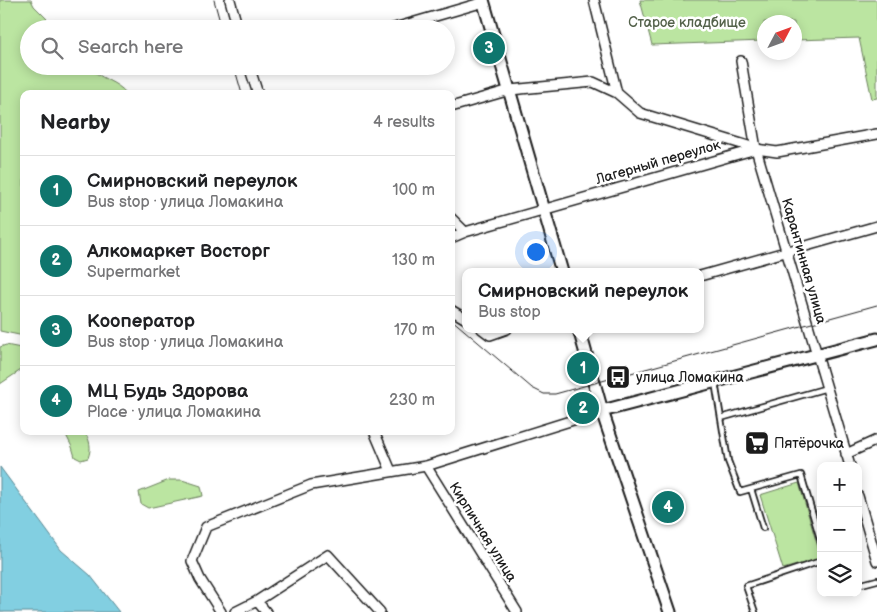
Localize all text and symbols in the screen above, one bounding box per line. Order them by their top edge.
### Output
park label: Старое кладбище [628,14,746,31]
north arrow [757,15,802,60]
search box [20,20,455,75]
pin: 3 [473,29,505,67]
icon: search [38,34,66,62]
text: Search here [78,36,183,59]
text: Nearby [40,110,110,135]
text: 4 results [373,113,435,132]
street label: Лагерный переулок [593,136,723,188]
text: Смирновский переулок [87,170,297,193]
text: 1 [53,181,59,200]
text: 100 m [392,181,435,200]
text: Bus stop · улица Ломакина [87,193,283,212]
street label: Карантинная улица [778,196,830,327]
your location [523,239,549,265]
text: Алкомаркет Восторг [87,240,270,263]
text: 2 [51,251,61,270]
text: 130 m [392,251,435,270]
text: Supermarket [87,263,180,282]
popup [462,268,704,333]
text: Смирновский переулок [478,280,688,303]
text: Bus stop [478,303,541,322]
text: Кооператор [87,310,195,333]
text: 3 [51,321,61,340]
text: 170 m [394,321,435,340]
text: Bus stop · улица Ломакина [87,333,283,352]
pin: 1 [567,349,599,387]
bus stop icon: улица Ломакина [605,364,631,390]
place label: улица Ломакина [636,369,744,386]
text: МЦ Будь Здорова [87,380,248,403]
pin: 2 [567,389,599,427]
text: 4 [51,391,61,410]
text: 230 m [389,391,435,410]
text: Place · улица Ломакина [87,403,261,422]
supermarket icon: Пятёрочка [744,430,770,456]
place label: Пятёрочка [774,435,845,452]
map controls [817,462,862,597]
button: + [817,462,862,507]
street label: Кирпичная улица [445,479,521,586]
pin: 4 [652,488,684,526]
button: − [817,507,862,552]
button: layers [817,552,862,597]

